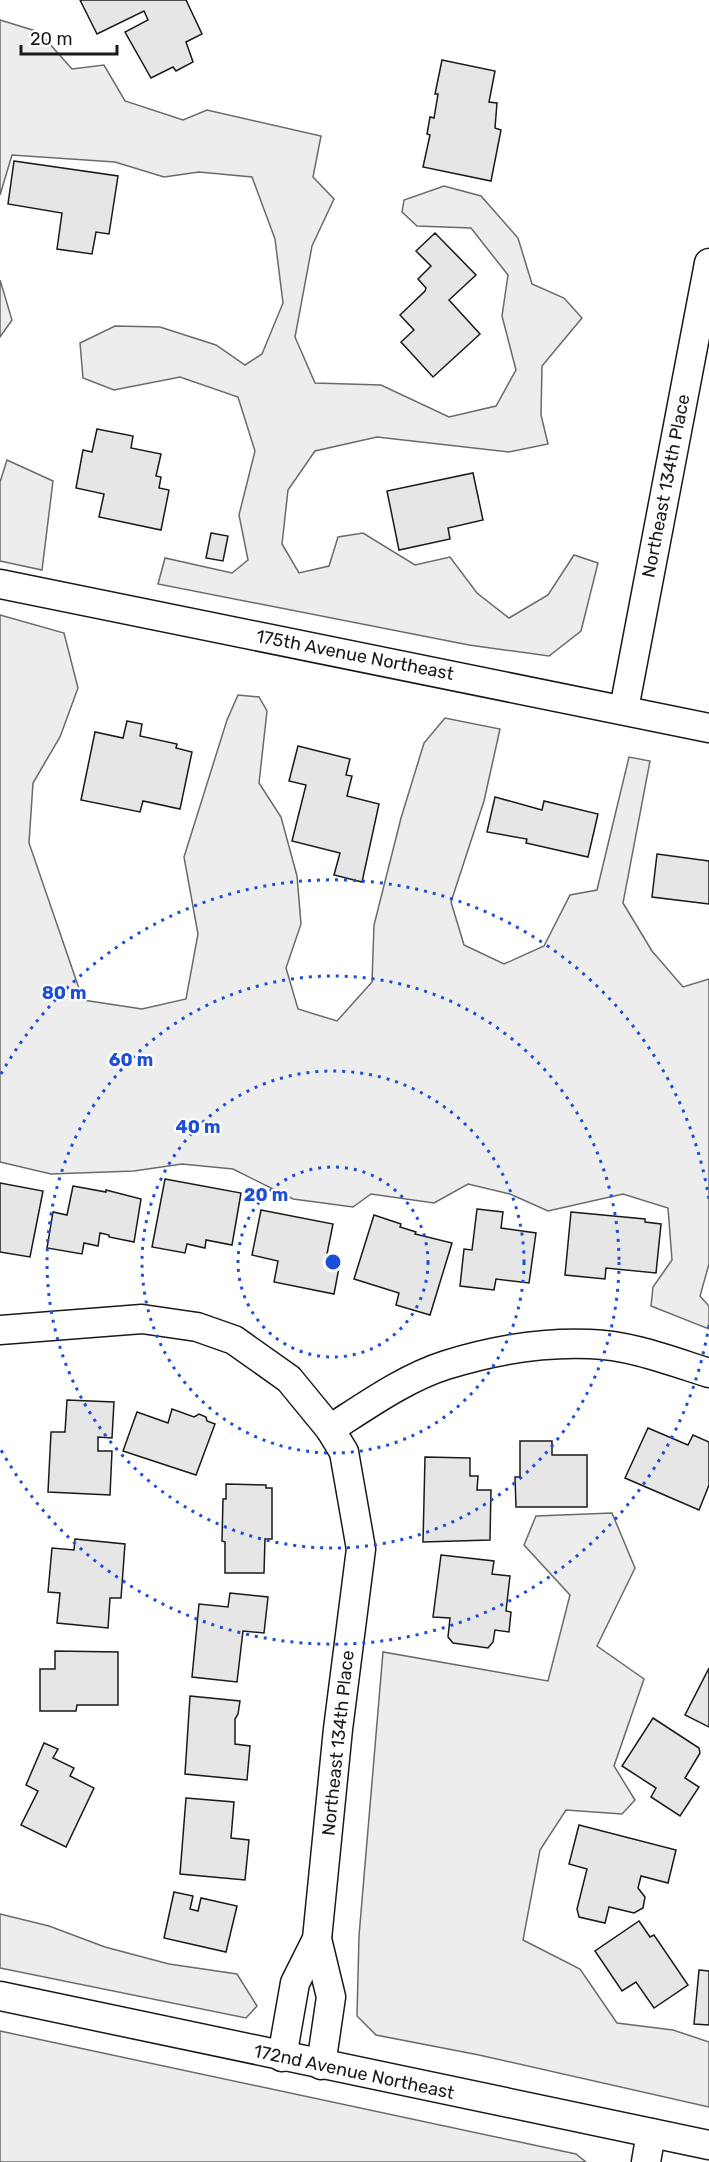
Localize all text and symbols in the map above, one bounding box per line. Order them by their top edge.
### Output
scale bar [21,18,117,56]
text: 20 m [30,28,72,50]
street label: Northeast 134th Place [637,392,695,580]
street label: 175th Avenue Northeast [254,625,456,685]
text: 80 m [42,982,86,1004]
text: 60 m [109,1049,153,1071]
text: 40 m [176,1116,220,1138]
text: 20 m [244,1184,288,1206]
centre of rings [323,1252,343,1272]
street label: Northeast 134th Place [317,1649,359,1837]
street label: 172nd Avenue Northeast [252,2040,456,2104]

